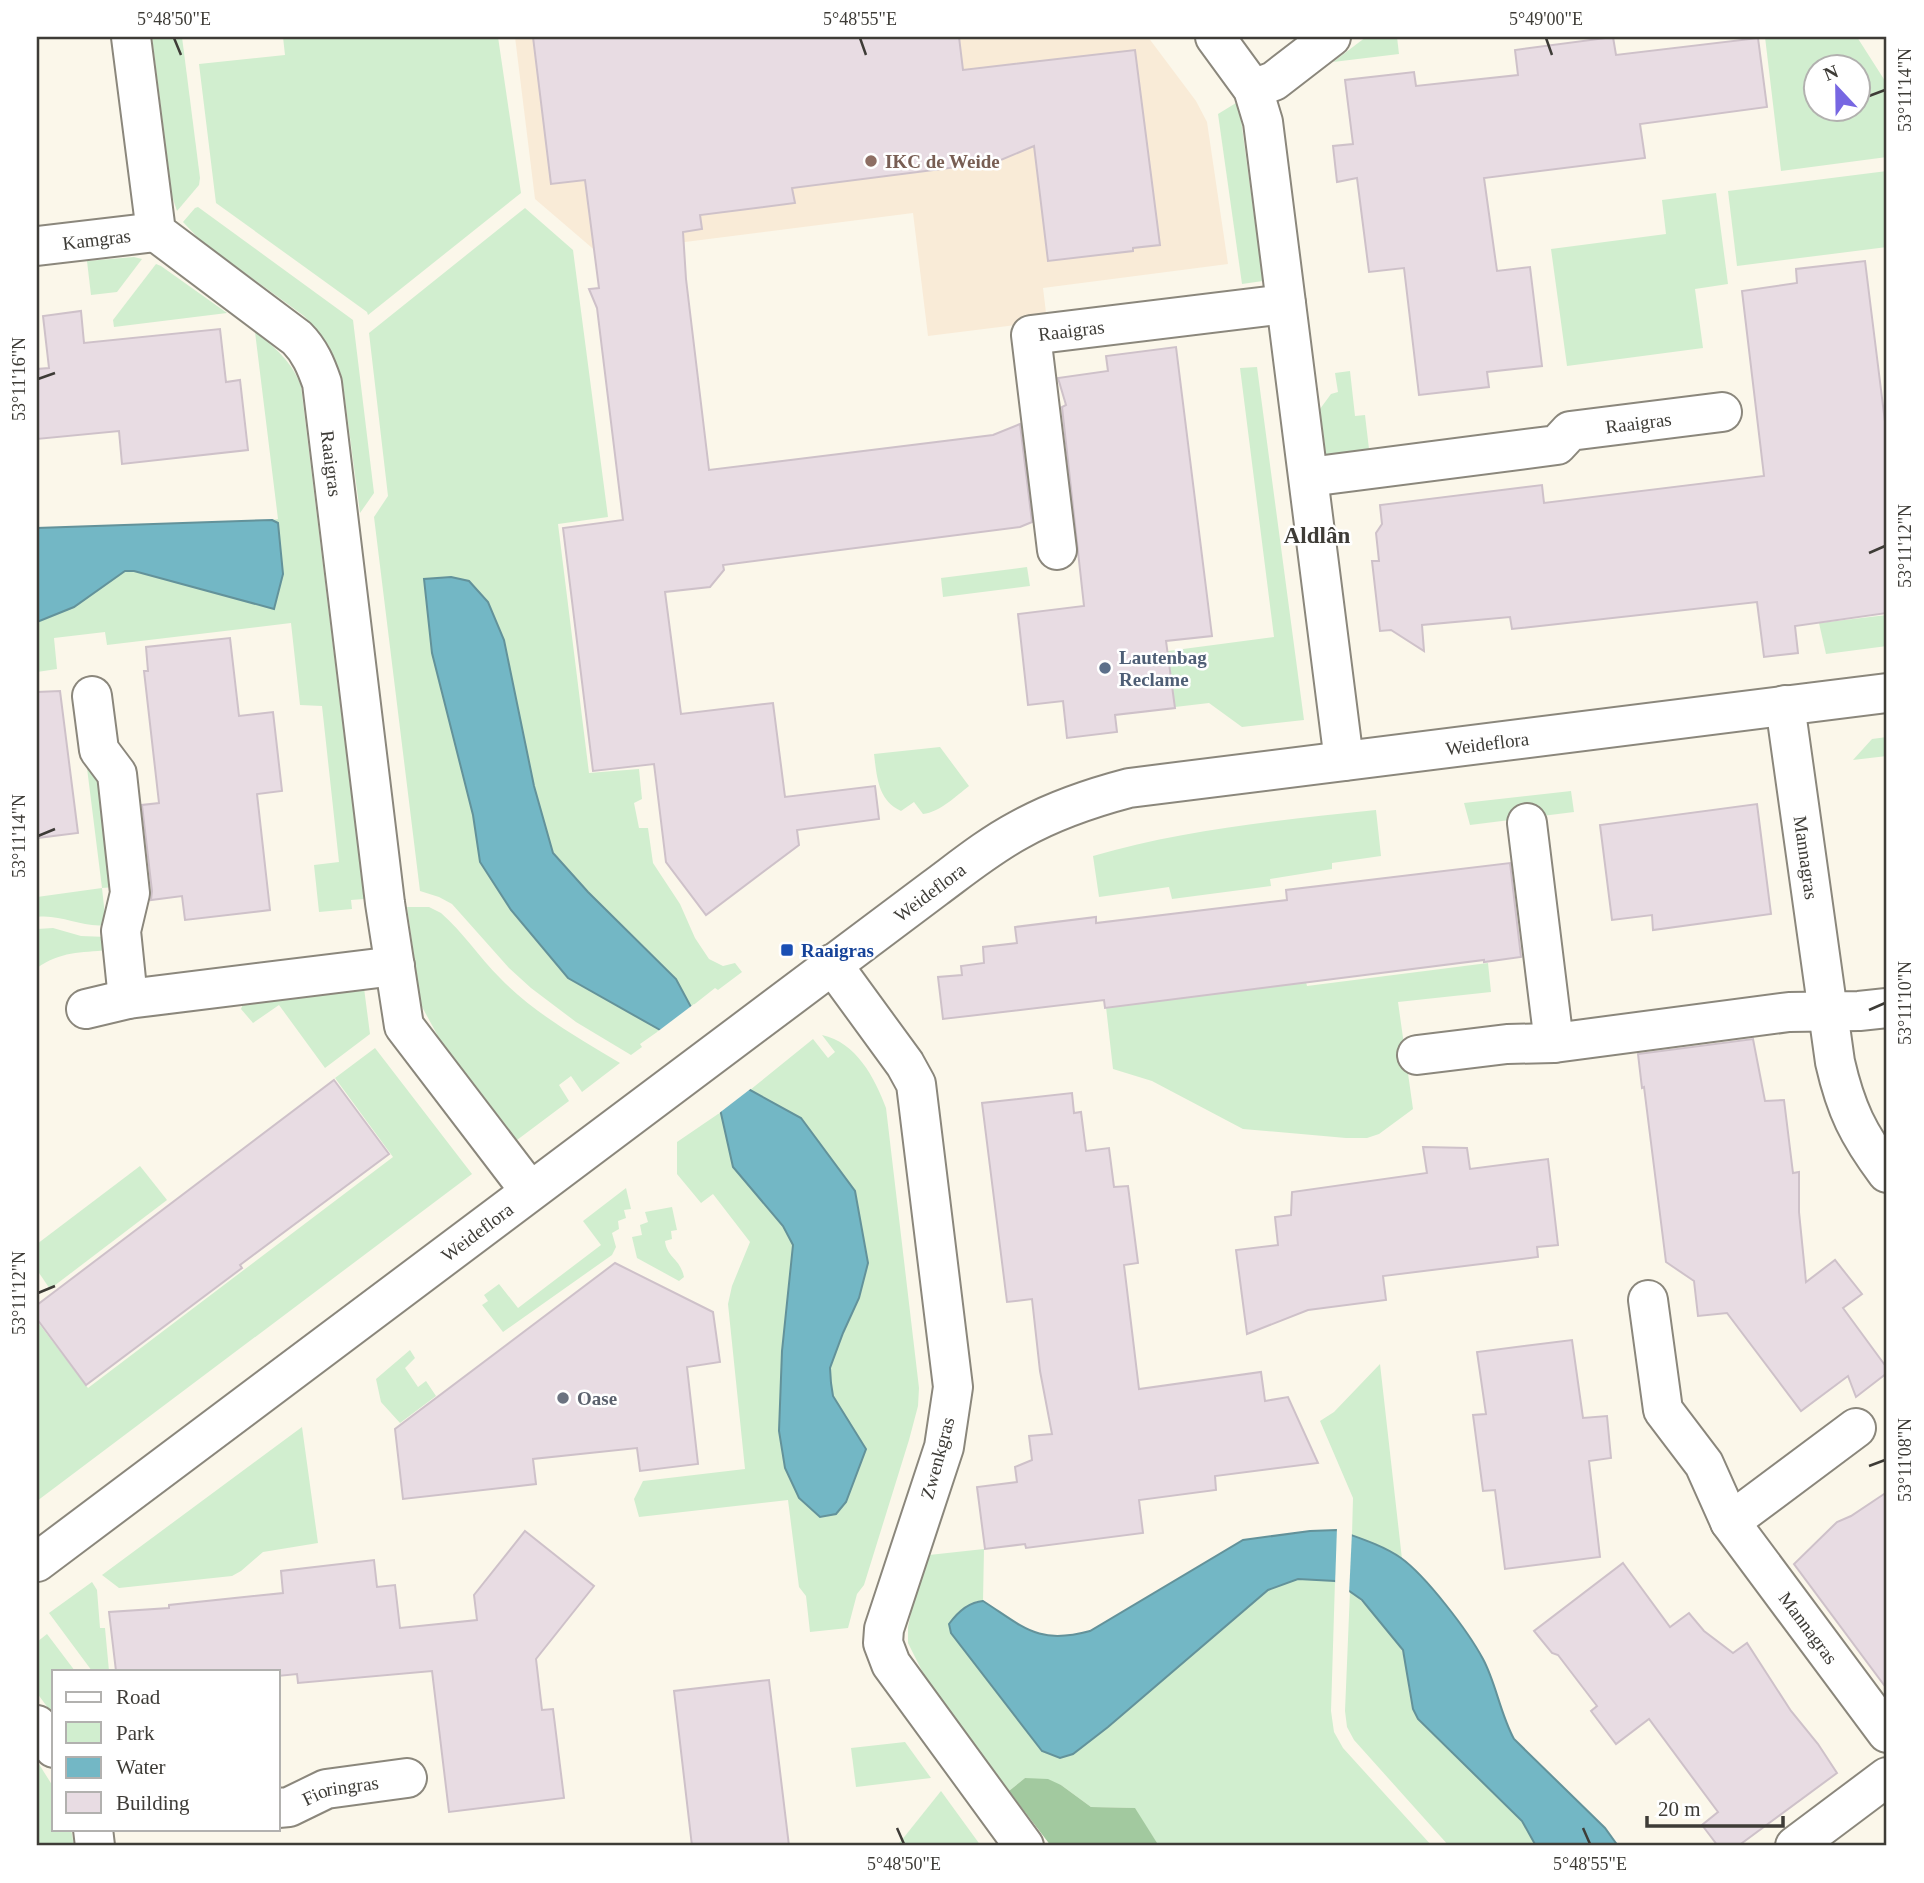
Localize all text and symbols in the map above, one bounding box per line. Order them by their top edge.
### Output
text: 5°48'50"E [137,9,211,29]
text: 5°48'55"E [823,9,897,29]
text: 5°49'00"E [1509,9,1583,29]
text: 53°11'14"N [1895,48,1915,132]
north arrow [1801,52,1871,122]
text: N [1821,60,1841,85]
place label: IKC de Weide [885,151,1000,172]
marker: IKC de Weide [863,153,879,169]
street label: Kamgras [61,225,132,254]
street label: Raaigras [1037,316,1105,345]
text: 53°11'16"N [9,337,29,421]
street label: Raaigras [1604,408,1673,438]
street label: Raaigras [317,429,346,498]
text: 53°11'12"N [1895,504,1915,588]
district label: Aldlân [1284,523,1350,548]
place label: Lautenbag Reclame [1119,647,1207,690]
marker: Lautenbag Reclame [1097,660,1113,676]
street label: Weideflora [1444,728,1531,759]
text: 53°11'14"N [9,794,29,878]
street label: Mannagras [1790,814,1822,901]
street label: Weideflora [890,859,970,926]
place label: Raaigras [801,940,874,961]
marker: Raaigras [779,942,795,958]
text: 53°11'10"N [1895,961,1915,1045]
street label: Weideflora [437,1198,518,1266]
text: 53°11'12"N [9,1251,29,1335]
place label: Oase [577,1388,617,1409]
marker: Oase [555,1390,571,1406]
street label: Zwenkgras [916,1415,959,1502]
text: 53°11'08"N [1895,1418,1915,1502]
street label: Mannagras [1775,1588,1842,1668]
legend [52,1670,280,1830]
text: Road [116,1685,161,1709]
text: Park [116,1721,155,1745]
text: Water [116,1755,166,1779]
street label: Fioringras [299,1772,380,1810]
scale bar [1647,1785,1784,1829]
text: Building [116,1791,190,1815]
text: 20 m [1658,1797,1701,1821]
text: 5°48'50"E [867,1854,941,1874]
text: 5°48'55"E [1553,1854,1627,1874]

